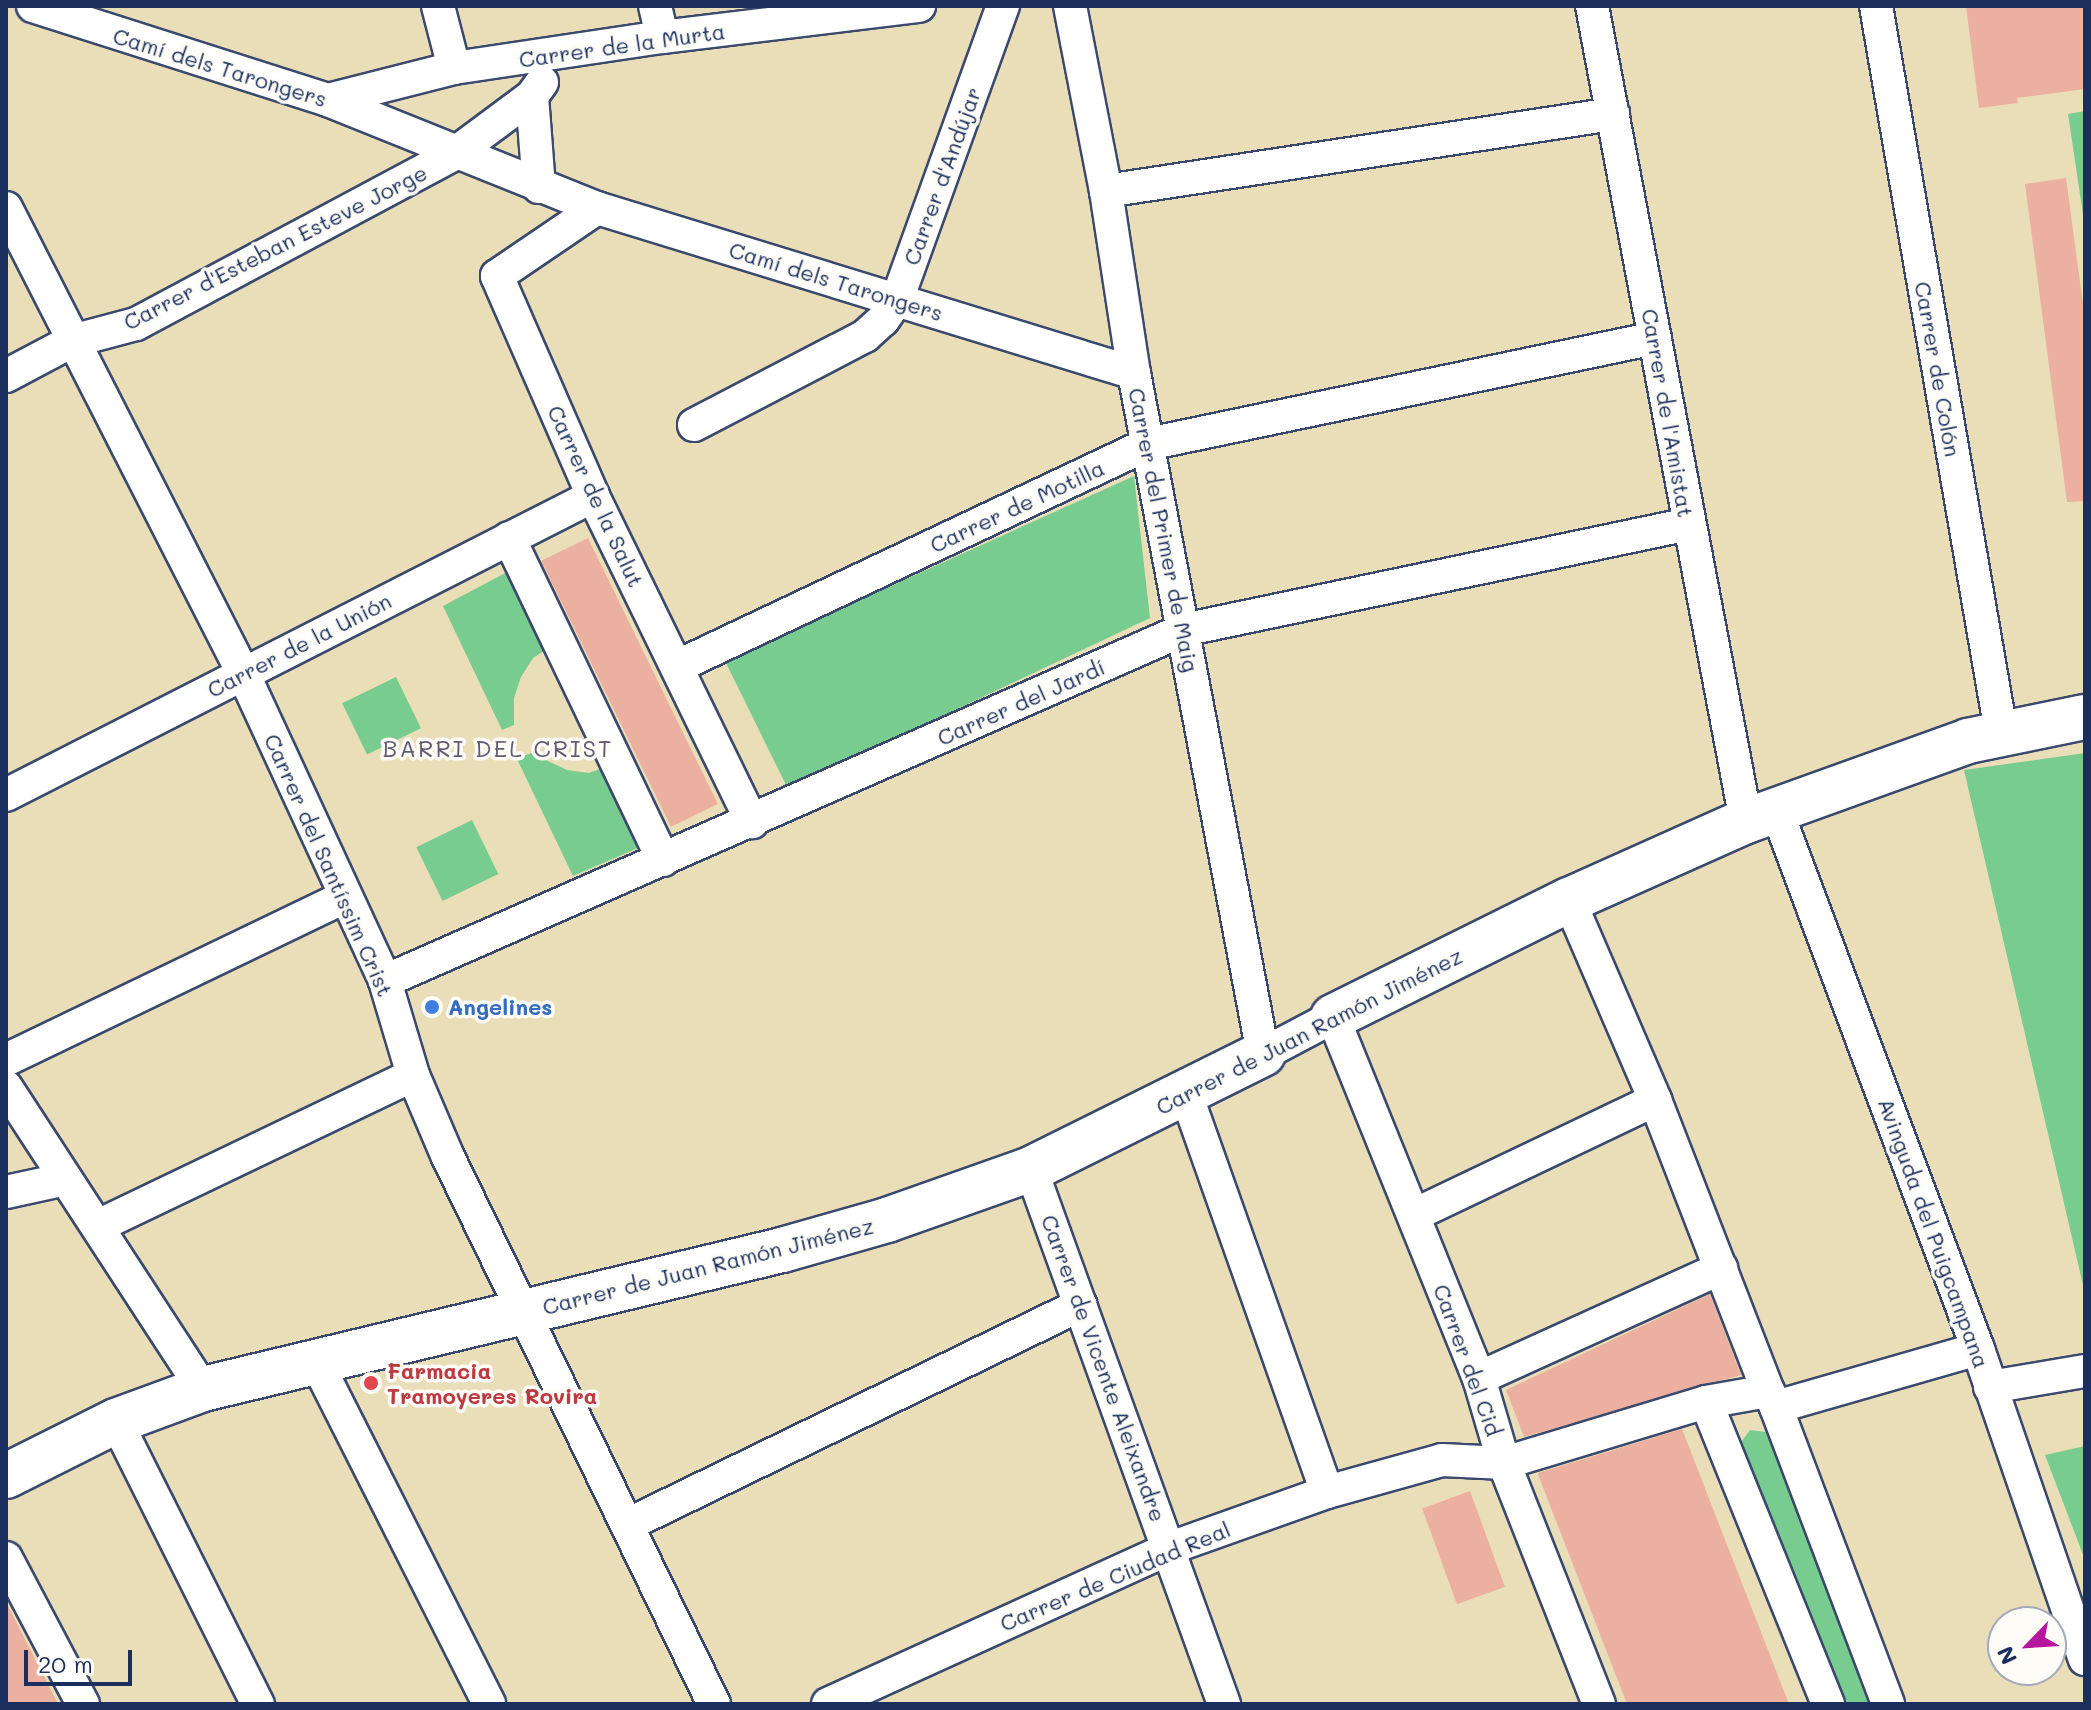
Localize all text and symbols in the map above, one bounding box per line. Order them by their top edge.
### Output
street label: Carrer de la Murta [517,17,727,73]
street label: Camí dels Tarongers [110,22,330,112]
street label: Carrer d'Andújar [898,83,986,269]
street label: Carrer d'Esteban Esteve Jorge [119,159,431,335]
street label: Camí dels Tarongers [726,236,946,326]
street label: Carrer de Colón [1910,279,1966,459]
street label: Carrer de l'Amistat [1637,307,1699,519]
street label: Carrer del Primer de Maig [1123,386,1205,674]
street label: Carrer de la Salut [542,401,650,591]
street label: Carrer de Motilla [926,454,1108,558]
street label: Carrer de la Unión [203,587,395,703]
street label: Carrer del Jardí [933,653,1109,751]
street label: Carrer del Santíssim Crist [259,730,399,1000]
district label: BARRI DEL CRIST [383,734,613,762]
street label: Carrer de Juan Ramón Jiménez [1151,942,1467,1120]
place label: Angelines [448,994,552,1020]
marker: Angelines [423,998,441,1016]
street label: Avinguda del Puigcampana [1873,1094,1995,1372]
street label: Carrer de Vicente Aleixandre [1036,1211,1172,1525]
street label: Carrer de Juan Ramón Jiménez [540,1212,876,1320]
street label: Carrer del Cid [1428,1280,1508,1440]
place label: Farmacia Tramoyeres Rovira [387,1357,597,1408]
marker: Farmacia Tramoyeres Rovira [362,1374,380,1392]
street label: Carrer de Ciudad Real [996,1515,1234,1637]
north arrow [1987,1606,2067,1686]
scale bar [28,1634,136,1684]
text: N [1990,1642,2023,1669]
text: 20 m [38,1648,93,1679]

